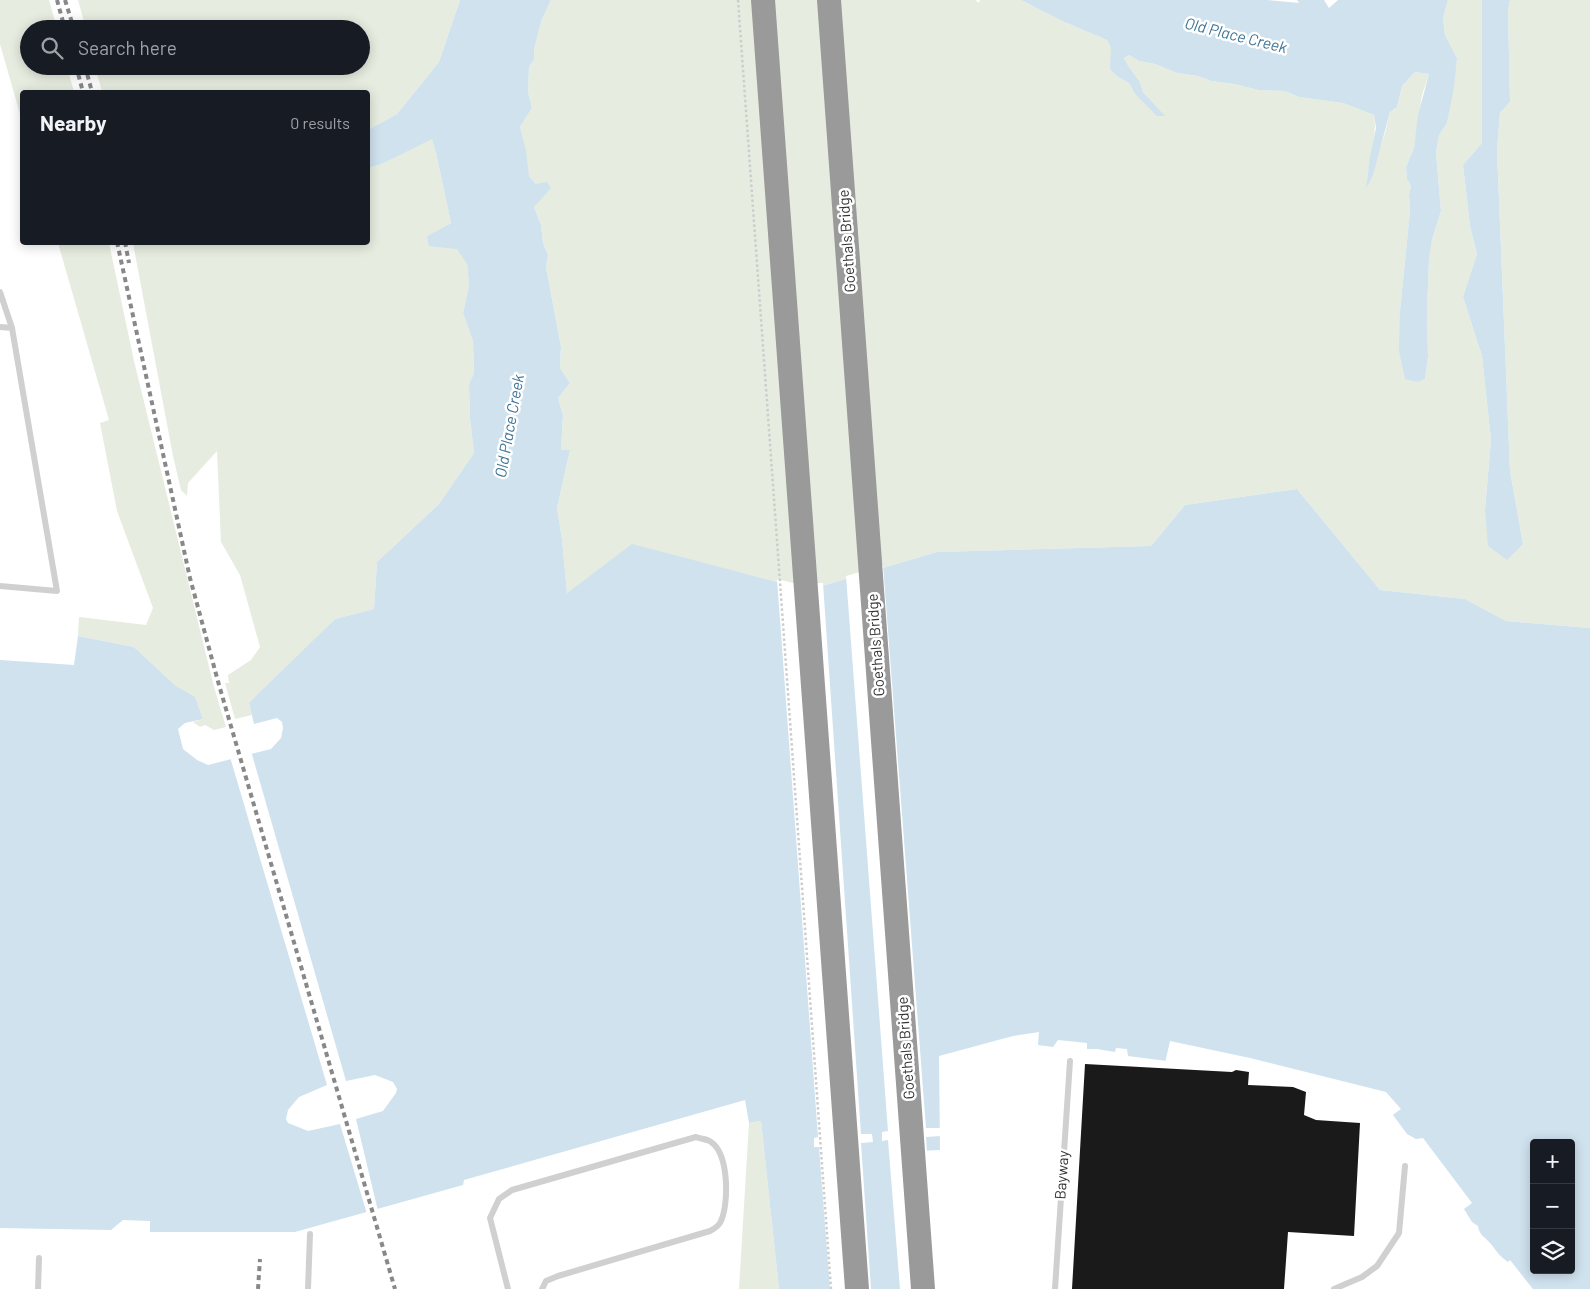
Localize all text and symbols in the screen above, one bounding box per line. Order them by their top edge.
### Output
water label: Old Place Creek [1183,13,1289,56]
search box [20,20,370,75]
icon: search [38,34,66,62]
text: Search here [78,36,177,59]
text: Nearby [40,110,106,135]
text: 0 results [290,113,350,132]
street label: Goethals Bridge [833,189,859,293]
water label: Old Place Creek [490,372,527,479]
street label: Goethals Bridge [862,593,888,697]
street label: Goethals Bridge [892,996,918,1100]
map controls [1530,1139,1575,1274]
button: + [1530,1139,1575,1184]
street label: Bayway [1050,1150,1072,1200]
button: − [1530,1184,1575,1229]
button: layers [1530,1229,1575,1274]

